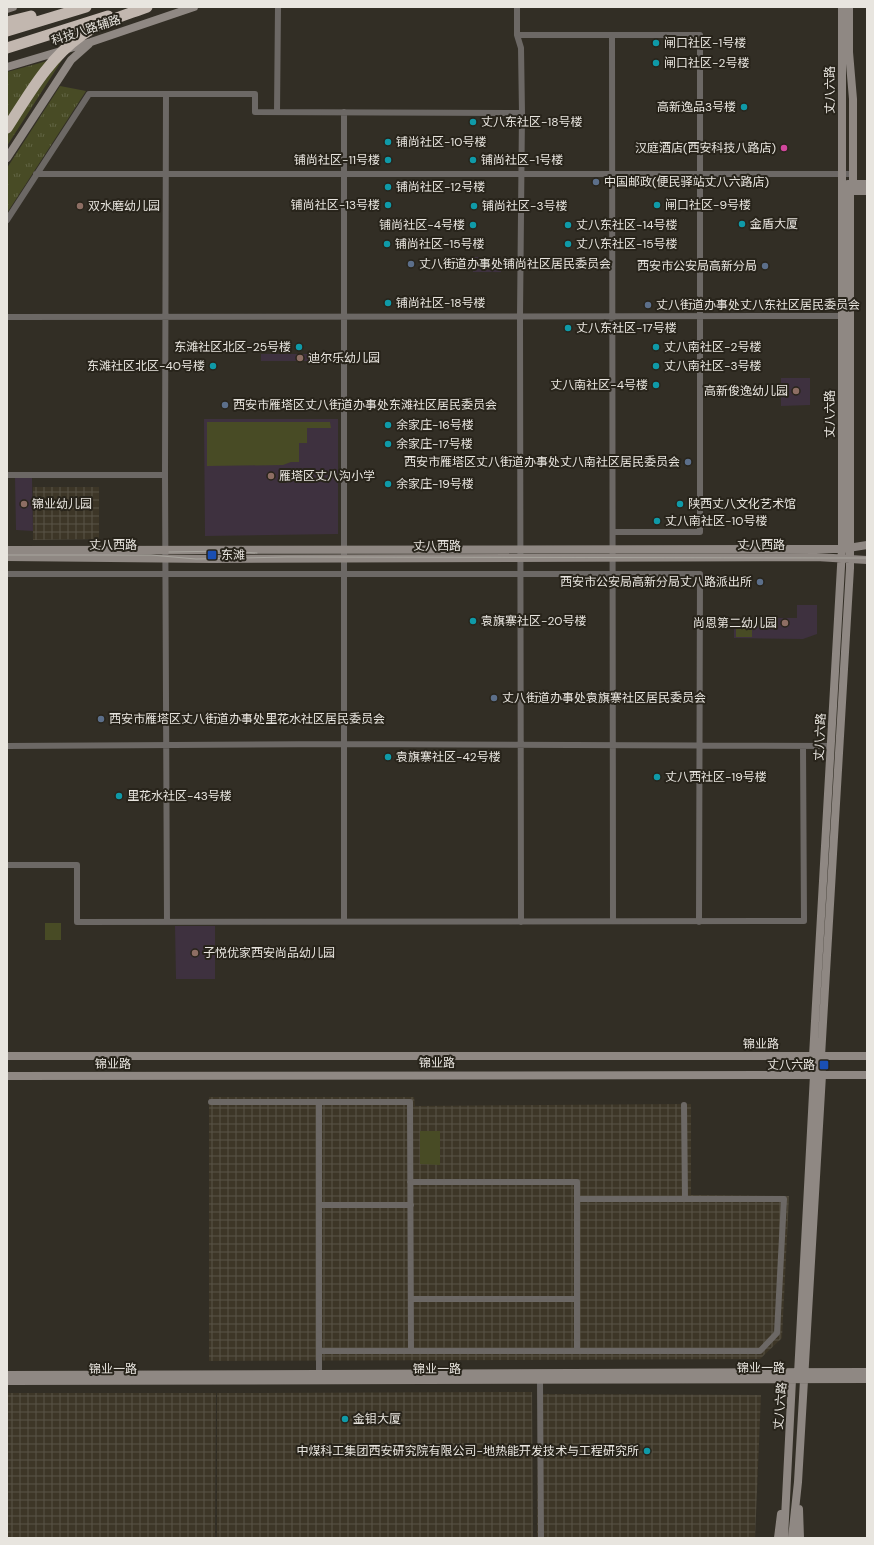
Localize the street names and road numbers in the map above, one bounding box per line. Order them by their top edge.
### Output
street label: 科技八路辅路 [49,11,123,49]
street label: 丈八六路 [822,66,838,114]
street label: 丈八六路 [822,390,838,438]
street label: 丈八西路 [89,537,137,553]
street label: 丈八西路 [737,537,785,553]
street label: 丈八西路 [413,538,461,554]
street label: 丈八六路 [811,713,829,761]
street label: 锦业路 [743,1036,779,1052]
street label: 锦业路 [419,1055,455,1071]
street label: 锦业路 [95,1056,131,1072]
street label: 锦业一路 [737,1360,785,1376]
street label: 锦业一路 [89,1361,137,1377]
street label: 锦业一路 [413,1361,461,1377]
street label: 丈八六路 [770,1381,790,1431]

